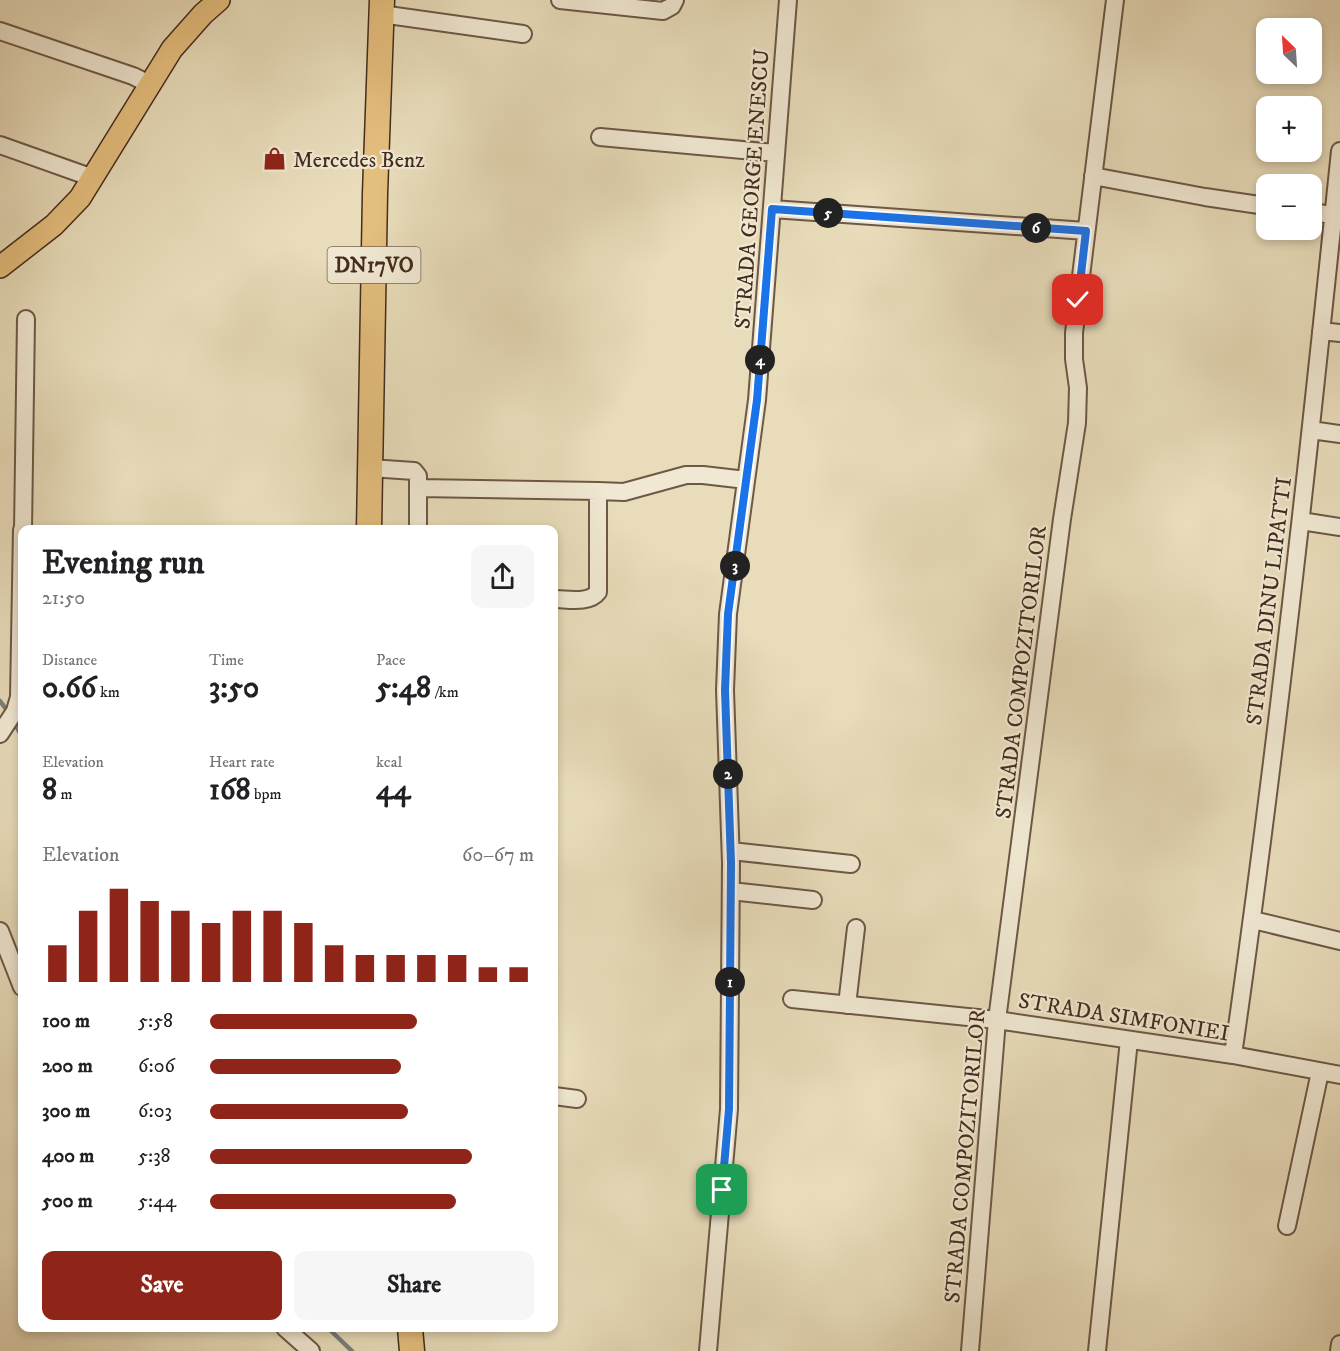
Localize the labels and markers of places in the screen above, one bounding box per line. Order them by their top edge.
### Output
shop icon: Mercedes Benz [262,146,288,172]
place label: Mercedes Benz [293,147,425,174]
pin: 5 [813,198,843,228]
pin: 6 [1021,213,1051,243]
pin [1052,274,1103,325]
pin: 4 [745,345,775,375]
pin: 3 [720,551,750,581]
pin: 2 [713,759,743,789]
pin: 1 [715,967,745,997]
pin [696,1164,747,1215]

